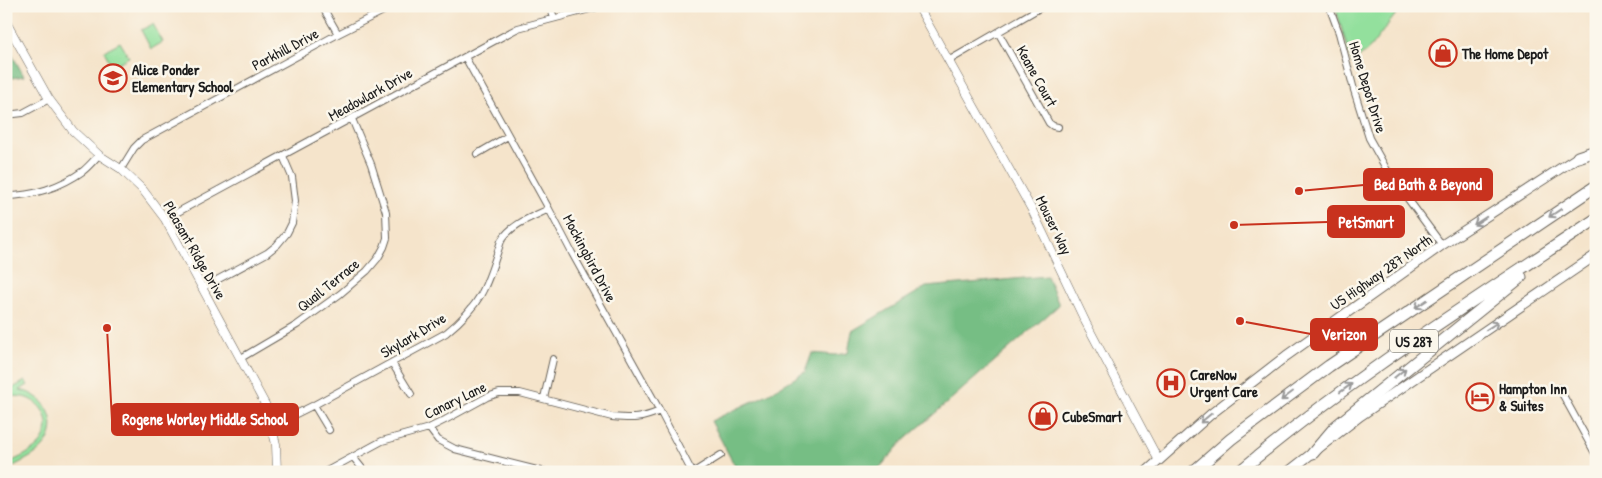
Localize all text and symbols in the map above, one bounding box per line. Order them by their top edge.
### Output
street label: Parkhill Drive [248,23,322,75]
street label: Home Depot Drive [1344,38,1392,136]
shop icon: The Home Depot [1428,38,1458,68]
street label: Keane Court [1012,42,1063,111]
place label: The Home Depot [1461,43,1549,65]
place label: Alice Ponder Elementary School [132,59,234,98]
street label: Meadowlark Drive [324,62,416,126]
school or university icon: Alice Ponder Elementary School [98,63,128,93]
callout: Bed Bath & Beyond [1364,169,1492,200]
text: Bed Bath & Beyond [1374,173,1483,196]
street label: Mouser Way [1031,192,1077,258]
street label: Pleasant Ridge Drive [158,197,232,303]
callout: PetSmart [1328,206,1404,237]
one-way arrow [1549,208,1563,218]
street label: Mockingbird Drive [558,210,622,306]
text: PetSmart [1338,211,1394,233]
one-way arrow [1473,216,1487,226]
street label: US Highway 287 North [1326,229,1436,315]
street label: Quail Terrace [292,253,364,317]
one-way arrow [1414,299,1428,309]
street label: Skylark Drive [376,307,450,363]
callout: Verizon [1311,319,1377,350]
one-way arrow [1485,321,1499,331]
text: Verizon [1321,323,1367,345]
road number: US 287 [1390,330,1438,352]
place label: CareNow Urgent Care [1190,364,1258,403]
hospital icon: CareNow Urgent Care [1156,368,1186,398]
one-way arrow [1394,368,1407,379]
street label: Canary Lane [420,376,490,424]
place label: Hampton Inn & Suites [1499,378,1567,416]
hotel icon: Hampton Inn & Suites [1465,382,1495,412]
one-way arrow [1339,383,1353,393]
one-way arrow [1281,391,1294,402]
shop icon: CubeSmart [1028,401,1058,431]
callout: Rogene Worley Middle School [112,404,298,435]
place label: CubeSmart [1062,406,1123,427]
text: Rogene Worley Middle School [122,408,288,431]
one-way arrow [1200,413,1213,424]

